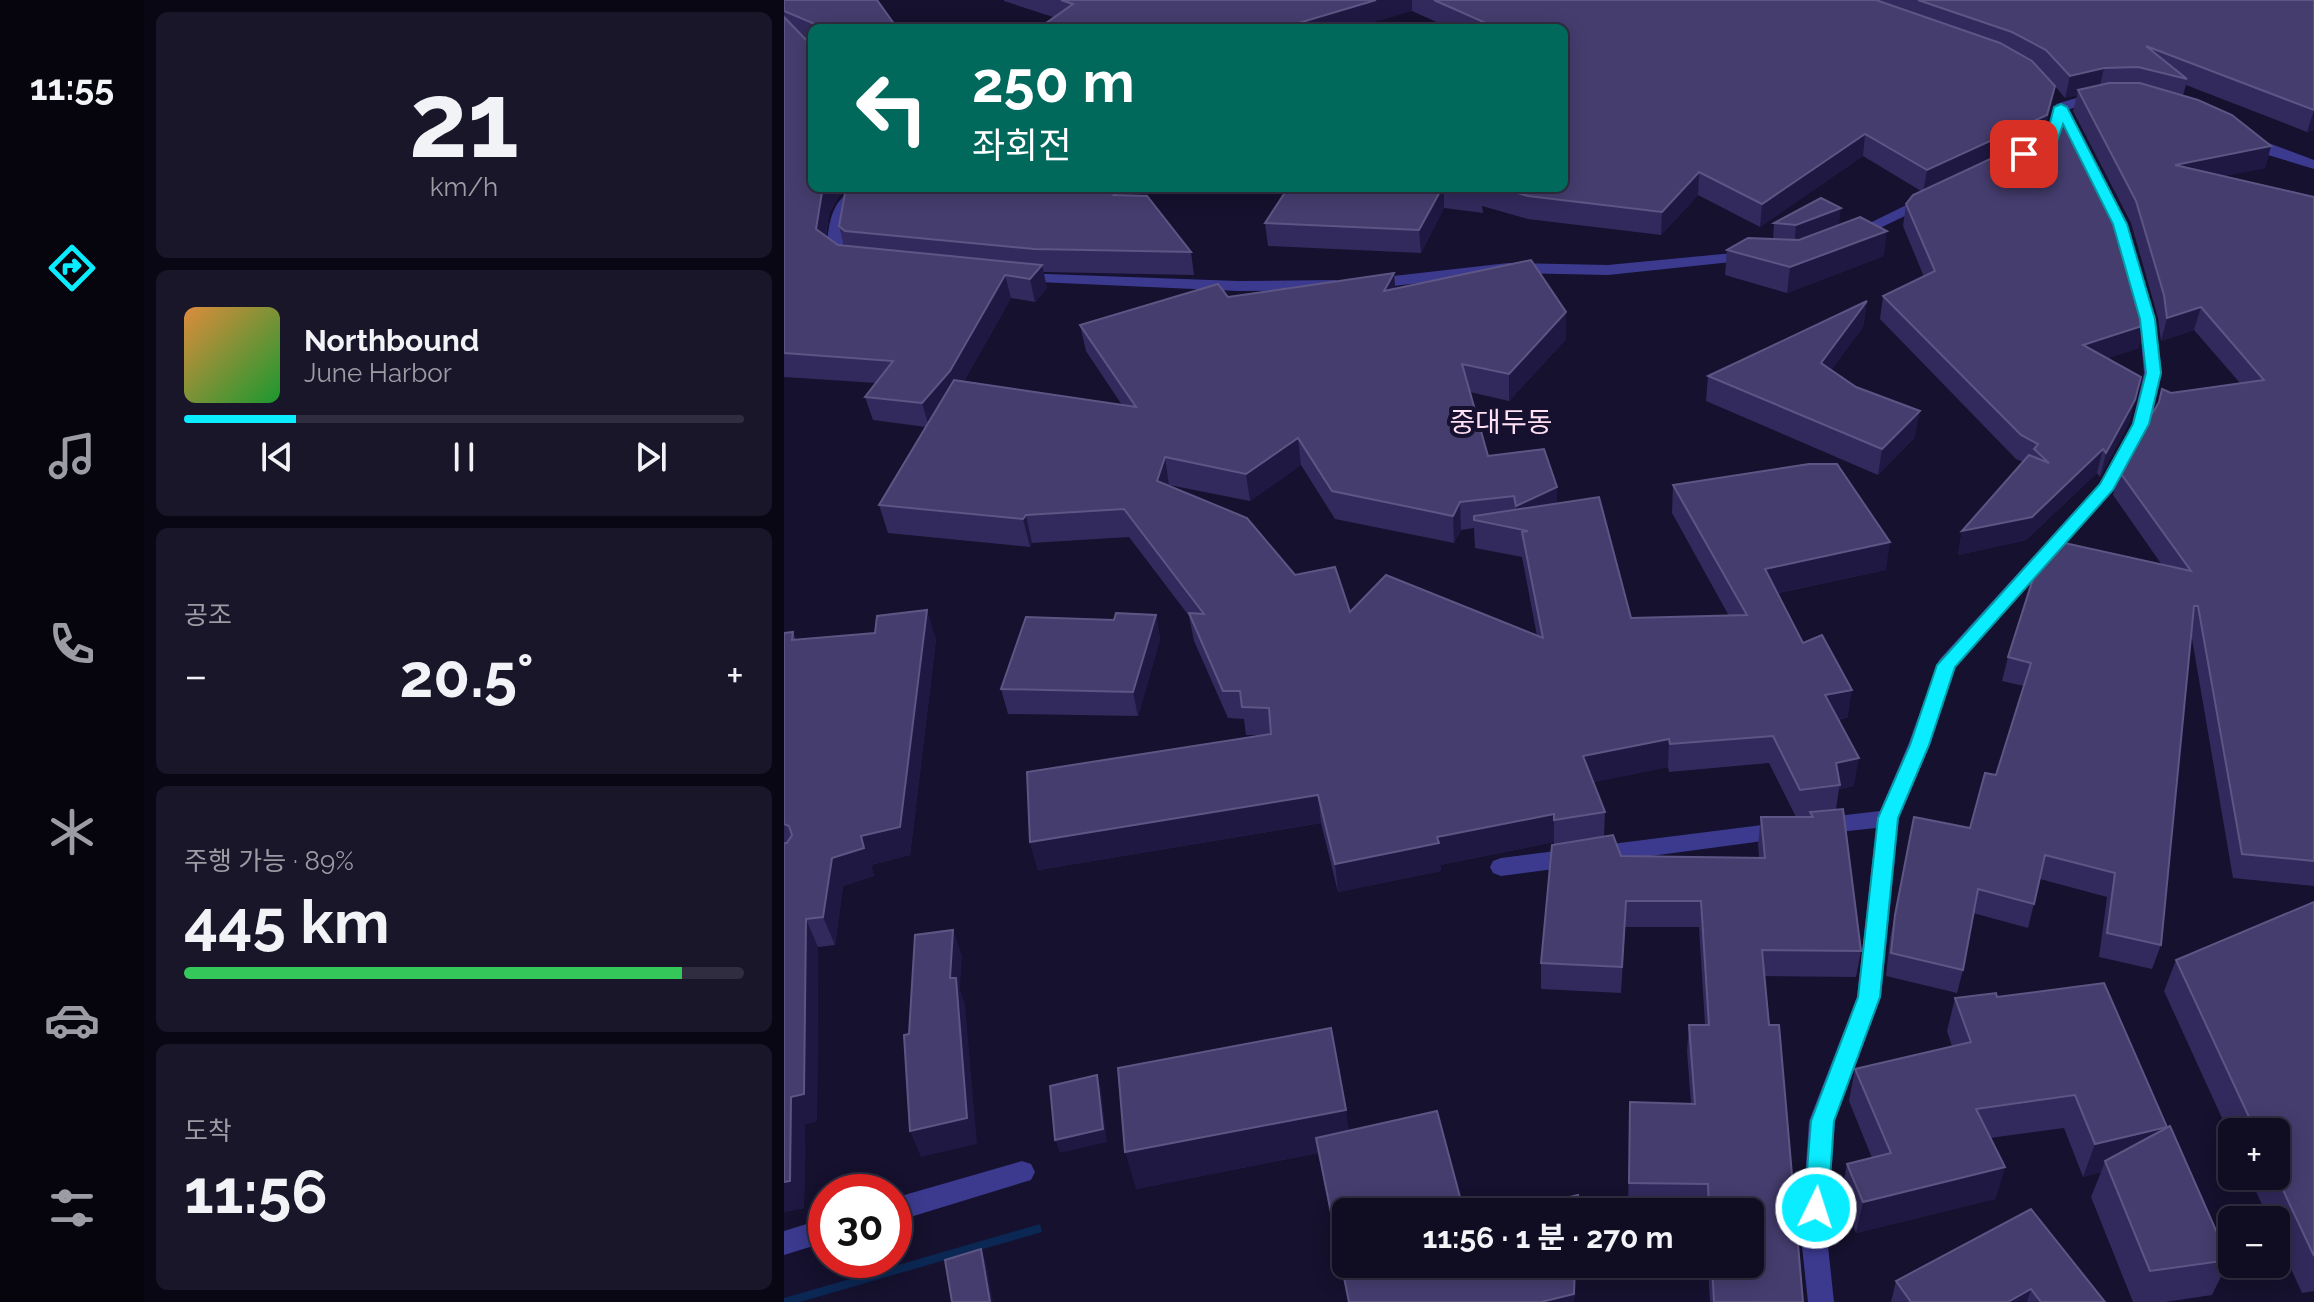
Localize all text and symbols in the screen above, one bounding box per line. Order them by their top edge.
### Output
text: 250 m [972,49,1135,115]
icon: left [840,56,944,160]
text: 21 [409,59,519,181]
text: 11:55 [30,66,114,108]
pin [1990,120,2058,188]
text: 좌회전 [972,124,1071,166]
icon: arrive [2002,132,2046,176]
text: km/h [430,172,498,202]
icon: directions [44,240,100,296]
text: Northbound [304,323,479,358]
text: June Harbor [304,358,452,388]
district label: 중대두동 [1449,406,1553,439]
icon: music [44,428,100,484]
icon: previous [255,435,299,479]
icon: pause [442,435,486,479]
icon: next [629,435,673,479]
text: 공조 [184,600,232,630]
icon: phone [44,616,100,672]
text: 20.5° [399,641,534,711]
text: − [184,650,208,701]
text: + [726,650,744,701]
icon: climate [44,804,100,860]
text: 주행 가능 · 89% [184,846,354,876]
text: 445 km [184,887,390,957]
icon: car [44,992,100,1048]
text: 도착 [184,1116,232,1146]
map controls [2218,1118,2290,1278]
button: + [2218,1118,2290,1190]
text: 11:56 [184,1157,328,1227]
position arrow [1774,1166,1858,1250]
speed limit sign: 30 [808,1174,912,1278]
icon: filters [44,1180,100,1236]
button: − [2218,1206,2290,1278]
text: 11:56 · 1 분 · 270 m [1422,1220,1674,1255]

